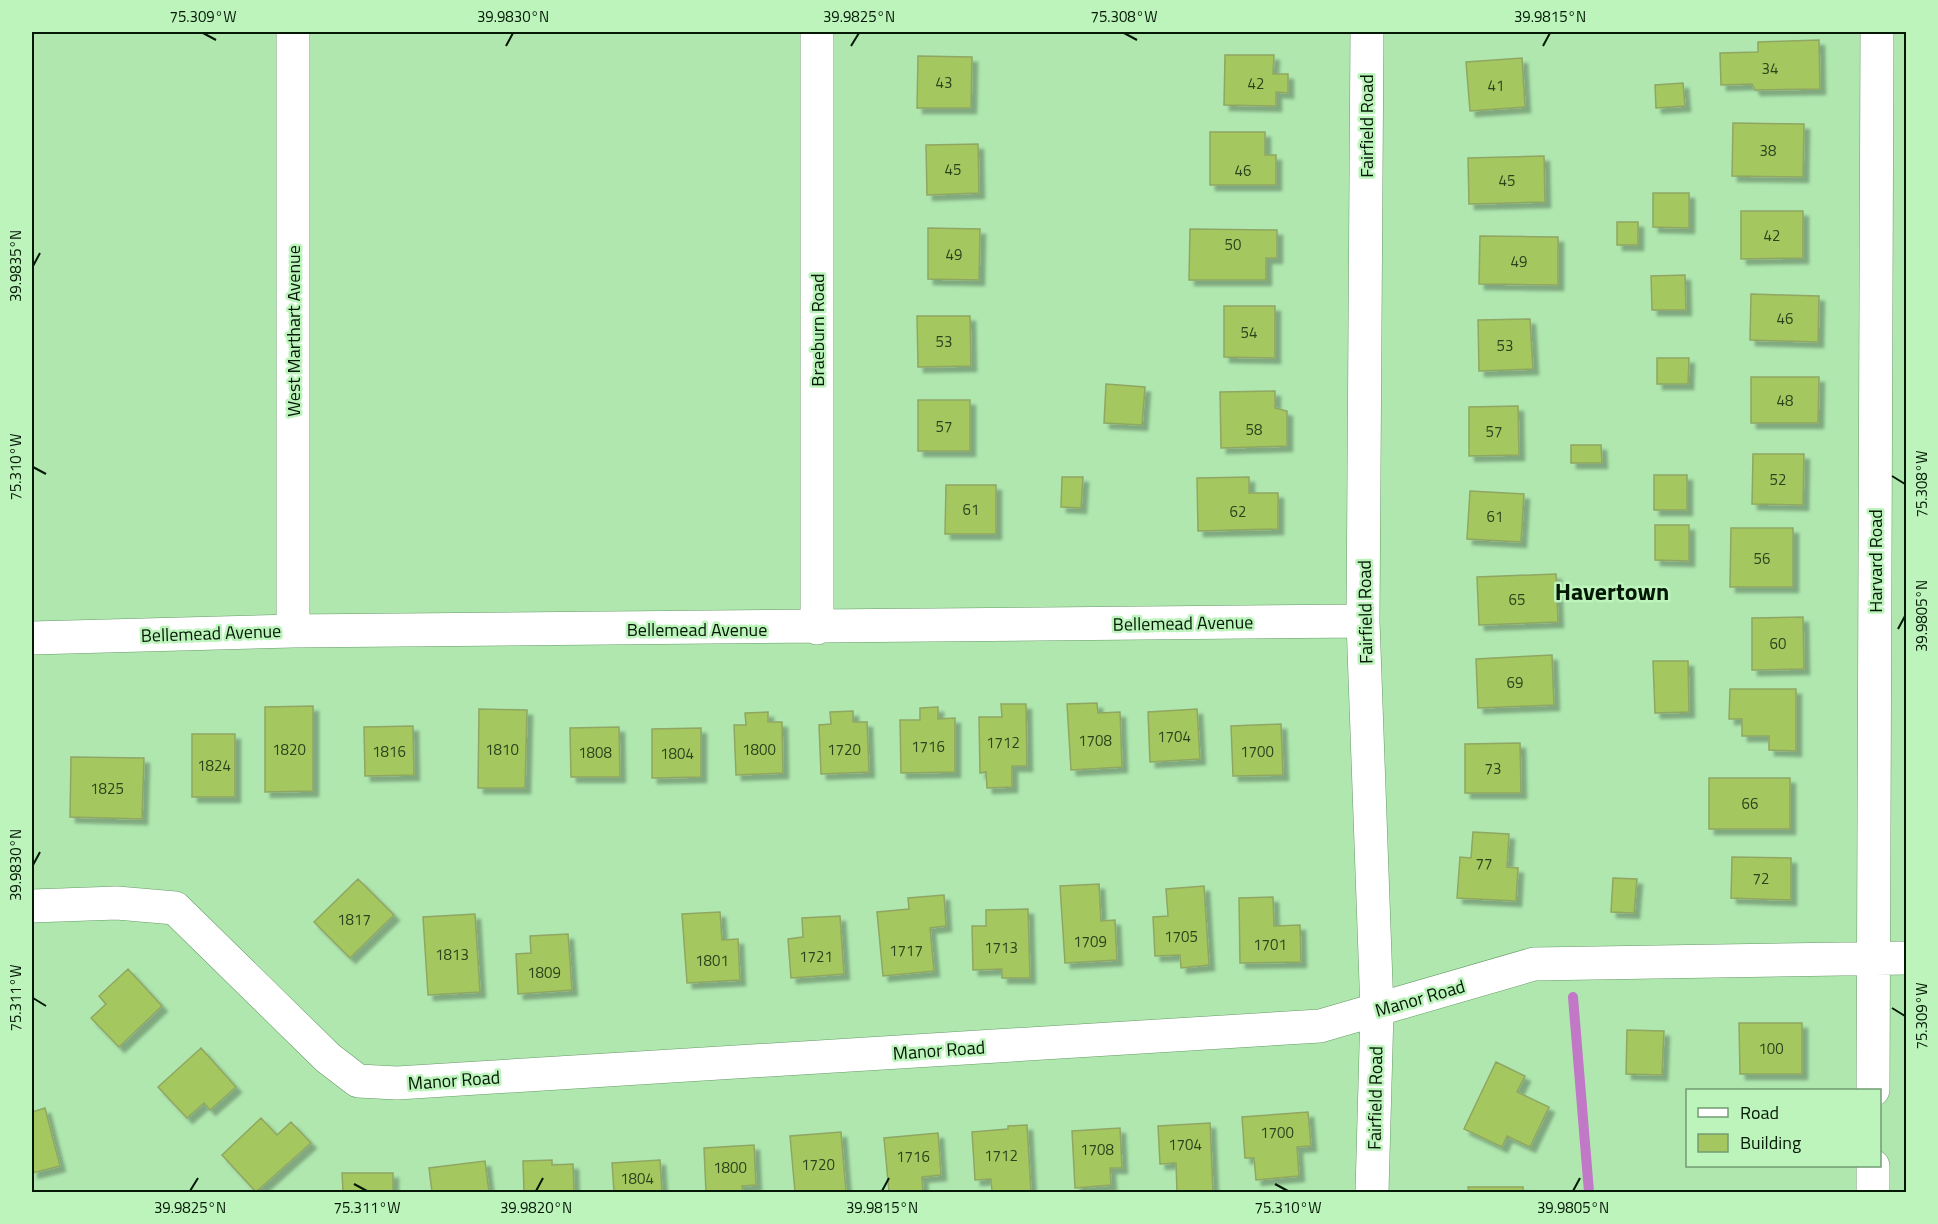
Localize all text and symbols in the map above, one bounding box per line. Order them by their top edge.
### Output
text: 75.309°W [170,5,236,28]
text: 39.9830°N [477,5,549,28]
text: 39.9825°N [823,5,895,28]
text: 75.308°W [1091,5,1157,28]
text: 39.9815°N [1514,5,1586,28]
house number: 34 [1762,57,1778,80]
house number: 43 [936,71,952,94]
house number: 42 [1248,72,1264,95]
street label: Fairfield Road [1353,74,1380,178]
house number: 41 [1488,74,1504,97]
house number: 38 [1760,139,1776,162]
house number: 45 [945,158,961,181]
house number: 46 [1235,159,1251,182]
house number: 45 [1499,169,1515,192]
house number: 42 [1764,224,1780,247]
text: 39.9835°N [4,230,27,302]
house number: 50 [1225,233,1241,256]
house number: 49 [946,243,962,266]
street label: West Marthart Avenue [280,245,307,417]
house number: 49 [1511,250,1527,273]
street label: Braeburn Road [804,273,831,387]
house number: 46 [1777,307,1793,330]
house number: 54 [1241,321,1257,344]
house number: 53 [936,330,952,353]
house number: 53 [1497,334,1513,357]
house number: 48 [1777,389,1793,412]
house number: 57 [936,415,952,438]
house number: 58 [1246,418,1262,441]
house number: 57 [1486,420,1502,443]
text: 75.310°W [4,434,27,500]
text: 75.308°W [1910,451,1933,517]
house number: 52 [1770,468,1786,491]
house number: 61 [963,498,979,521]
house number: 62 [1230,500,1246,523]
house number: 61 [1487,505,1503,528]
street label: Harvard Road [1862,509,1889,613]
house number: 56 [1754,547,1770,570]
street label: Fairfield Road [1351,560,1379,664]
district label: Havertown [1555,573,1669,609]
text: 39.9805°N [1910,580,1933,652]
house number: 65 [1509,588,1525,611]
street label: Bellemead Avenue [1113,608,1253,638]
street label: Bellemead Avenue [627,616,767,643]
street label: Bellemead Avenue [140,617,282,649]
house number: 60 [1770,632,1786,655]
house number: 69 [1507,671,1523,694]
house number: 1704 [1157,725,1191,748]
house number: 1708 [1078,729,1112,752]
house number: 1712 [986,731,1020,754]
house number: 1716 [911,735,945,758]
house number: 1820 [272,738,306,761]
house number: 1810 [485,738,519,761]
house number: 1800 [742,738,776,761]
house number: 1720 [827,738,861,761]
house number: 1816 [372,740,406,763]
house number: 1700 [1240,740,1274,763]
house number: 1808 [578,741,612,764]
house number: 1804 [660,742,694,765]
house number: 1824 [197,754,231,777]
house number: 73 [1485,757,1501,780]
house number: 1825 [90,777,124,800]
house number: 66 [1742,792,1758,815]
text: 39.9830°N [4,829,27,901]
house number: 77 [1476,852,1492,875]
house number: 72 [1753,867,1769,890]
house number: 1817 [337,908,371,931]
house number: 1705 [1164,925,1198,948]
house number: 1709 [1073,930,1107,953]
house number: 1701 [1253,933,1287,956]
house number: 1713 [984,936,1018,959]
house number: 1717 [889,939,923,962]
house number: 1813 [435,943,469,966]
house number: 1721 [799,945,833,968]
house number: 1801 [695,949,729,972]
house number: 1809 [527,961,561,984]
text: 75.311°W [4,965,27,1031]
street label: Manor Road [1372,972,1468,1024]
text: 75.309°W [1910,983,1933,1049]
street label: Manor Road [892,1033,986,1067]
house number: 100 [1758,1037,1784,1060]
street label: Fairfield Road [1361,1046,1389,1150]
street label: Manor Road [407,1063,501,1097]
legend [1686,1089,1881,1167]
text: Road [1740,1099,1779,1126]
house number: 1700 [1260,1121,1294,1144]
text: Building [1740,1129,1801,1156]
house number: 1704 [1168,1133,1202,1156]
house number: 1708 [1080,1138,1114,1161]
house number: 1712 [984,1144,1018,1167]
house number: 1716 [896,1145,930,1168]
house number: 1720 [801,1153,835,1176]
house number: 1800 [713,1156,747,1179]
house number: 1804 [620,1167,654,1190]
text: 39.9825°N [154,1196,226,1219]
text: 75.311°W [334,1196,400,1219]
text: 39.9820°N [500,1196,572,1219]
text: 39.9815°N [846,1196,918,1219]
text: 75.310°W [1255,1196,1321,1219]
text: 39.9805°N [1537,1196,1609,1219]

